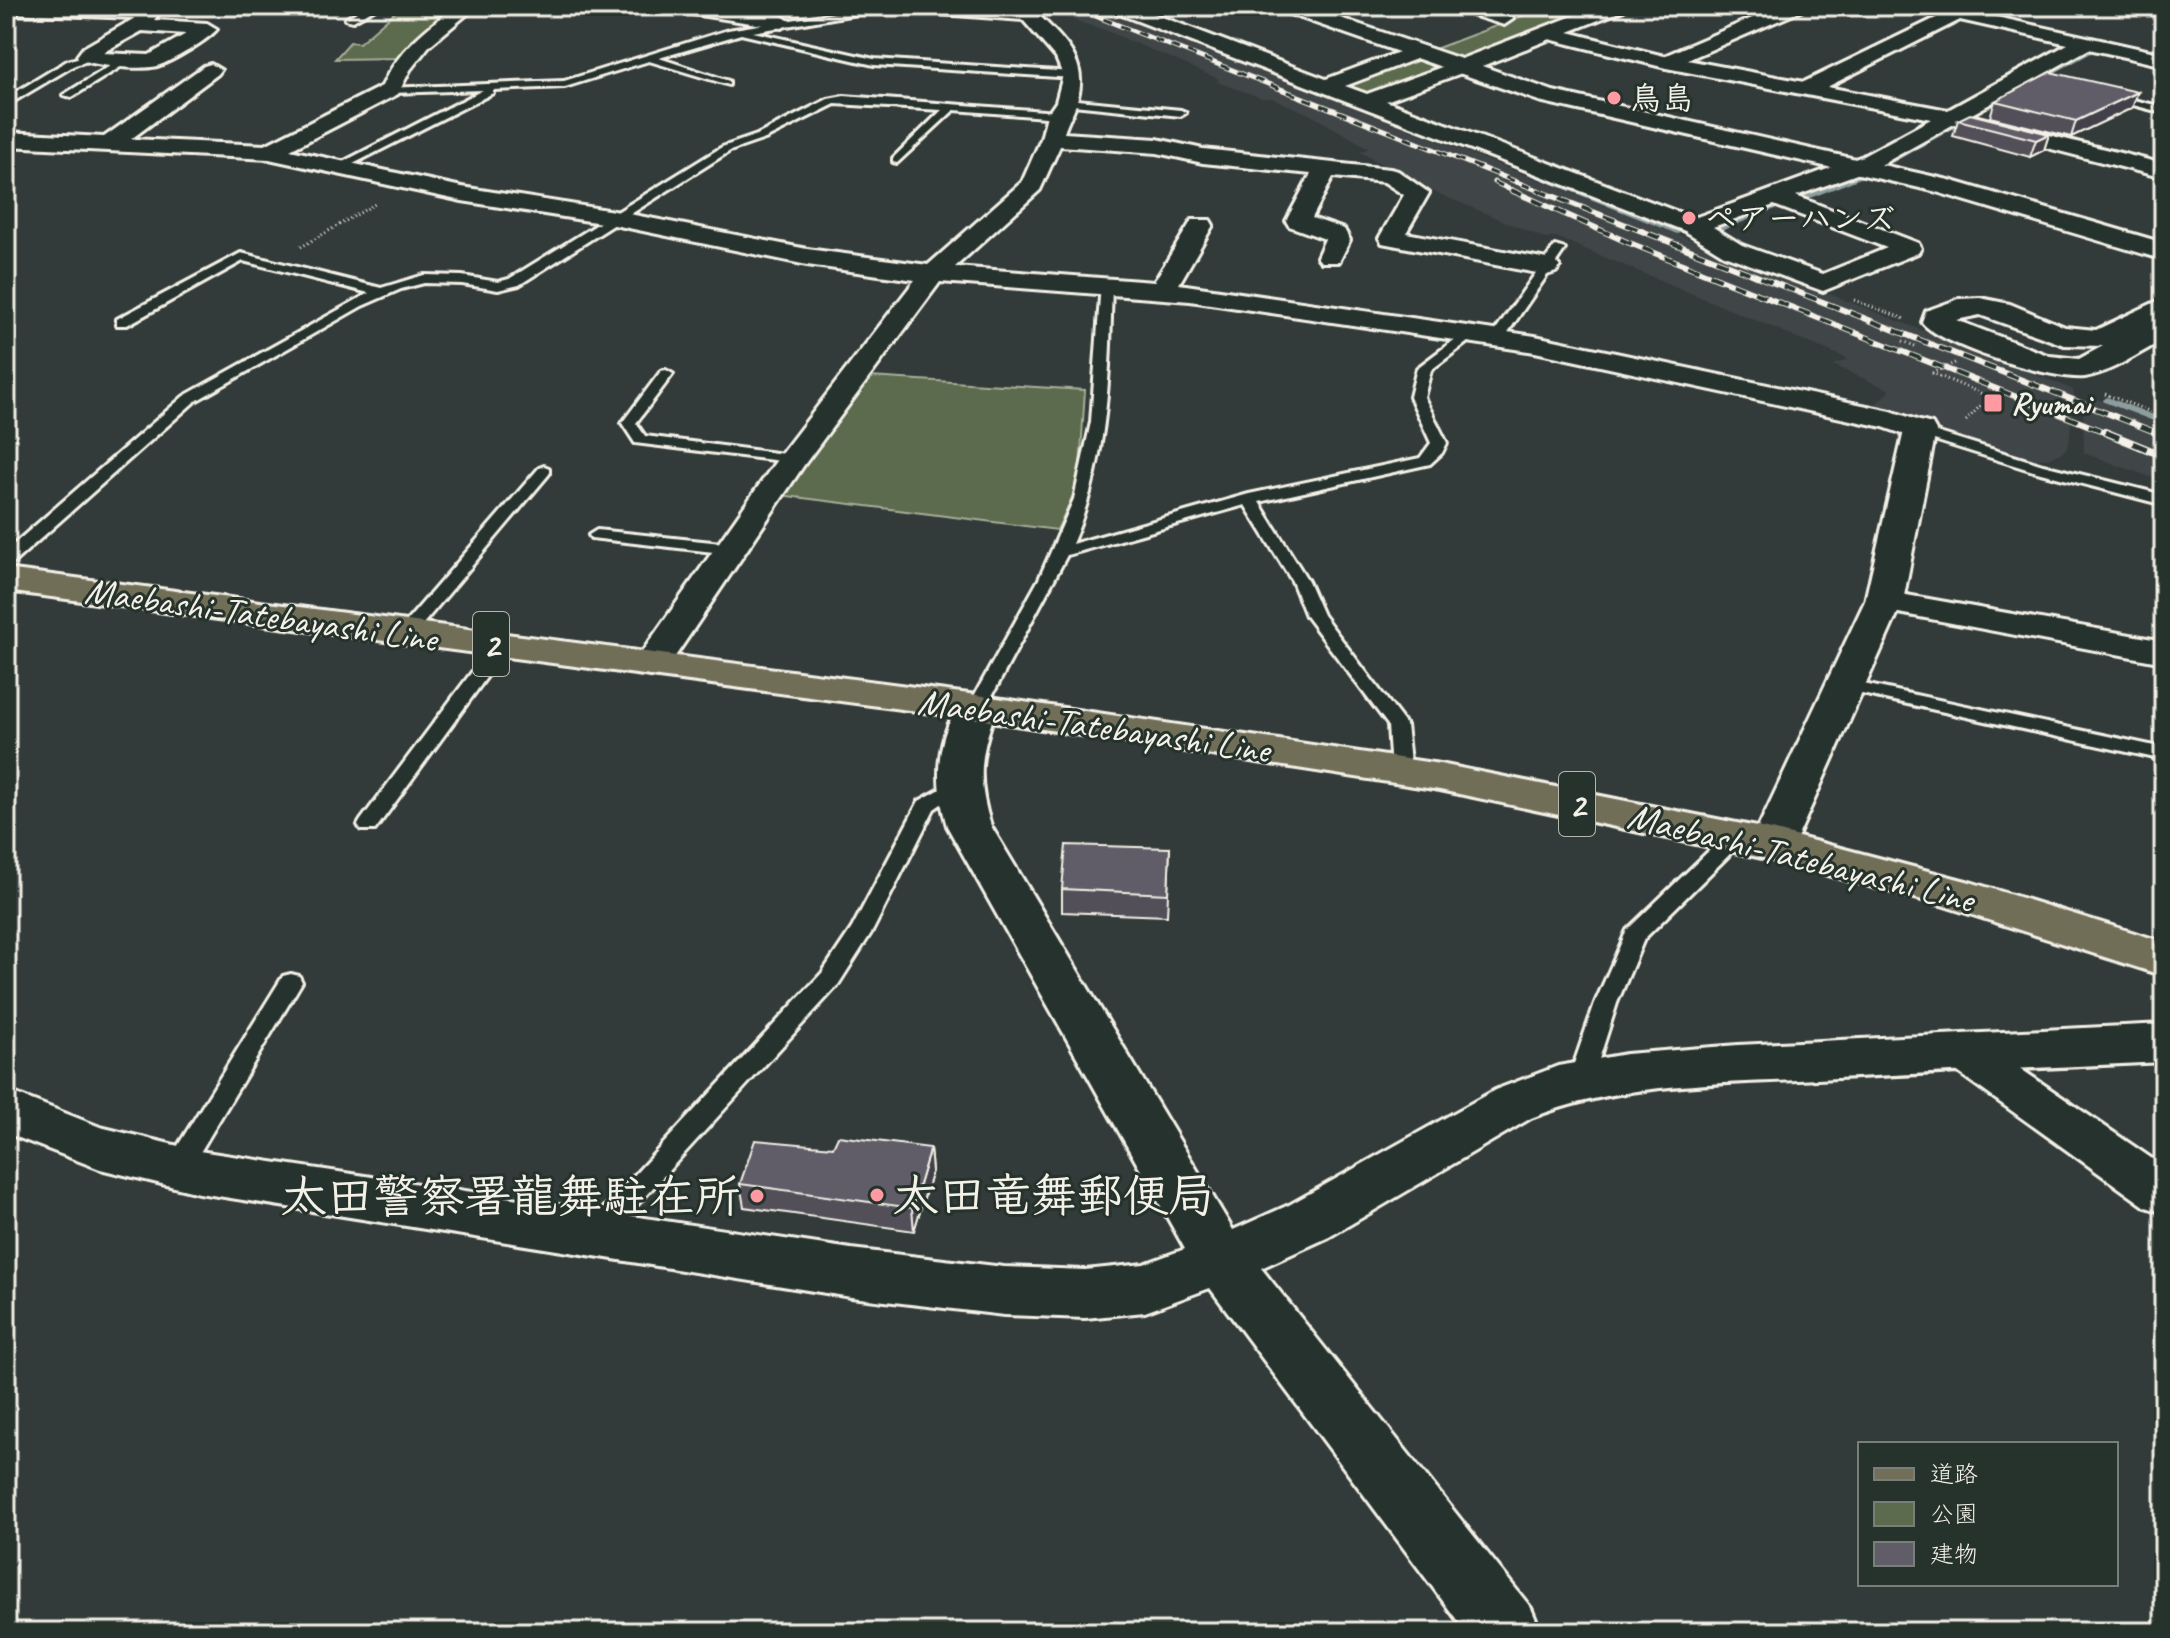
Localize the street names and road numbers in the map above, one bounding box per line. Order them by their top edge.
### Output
street label: Maebashi-Tatebayashi Line [82,567,442,663]
road number: 2 [473,612,509,676]
street label: Maebashi-Tatebayashi Line [915,678,1275,774]
road number: 2 [1559,772,1595,836]
street label: Maebashi-Tatebayashi Line [1623,792,1981,924]

